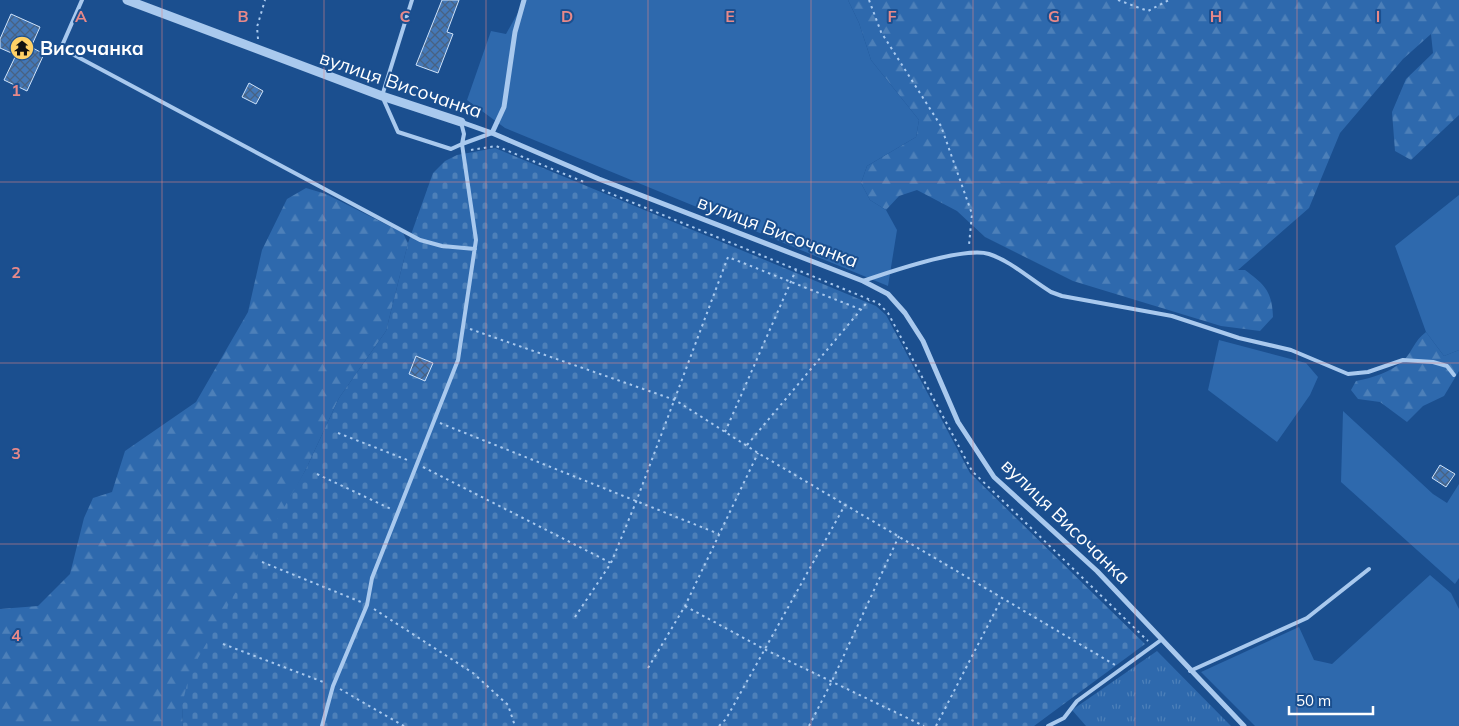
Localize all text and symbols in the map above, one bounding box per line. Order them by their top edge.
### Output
text: A [75,6,87,26]
text: B [237,6,249,26]
text: C [400,6,411,26]
text: D [561,6,573,26]
text: E [725,6,735,26]
text: F [887,6,897,26]
text: G [1048,6,1060,26]
text: H [1210,6,1222,26]
text: I [1376,6,1380,26]
temple icon: Височанка [9,35,35,61]
place label: Височанка [40,36,144,60]
street label: вулиця Височанка [317,45,485,123]
text: 1 [11,80,21,100]
street label: вулиця Височанка [694,189,862,273]
text: 2 [11,262,21,282]
text: 3 [11,443,21,463]
street label: вулиця Височанка [996,453,1136,589]
text: 4 [11,625,21,645]
scale bar [1289,684,1373,716]
text: 50 m [1296,691,1331,710]

